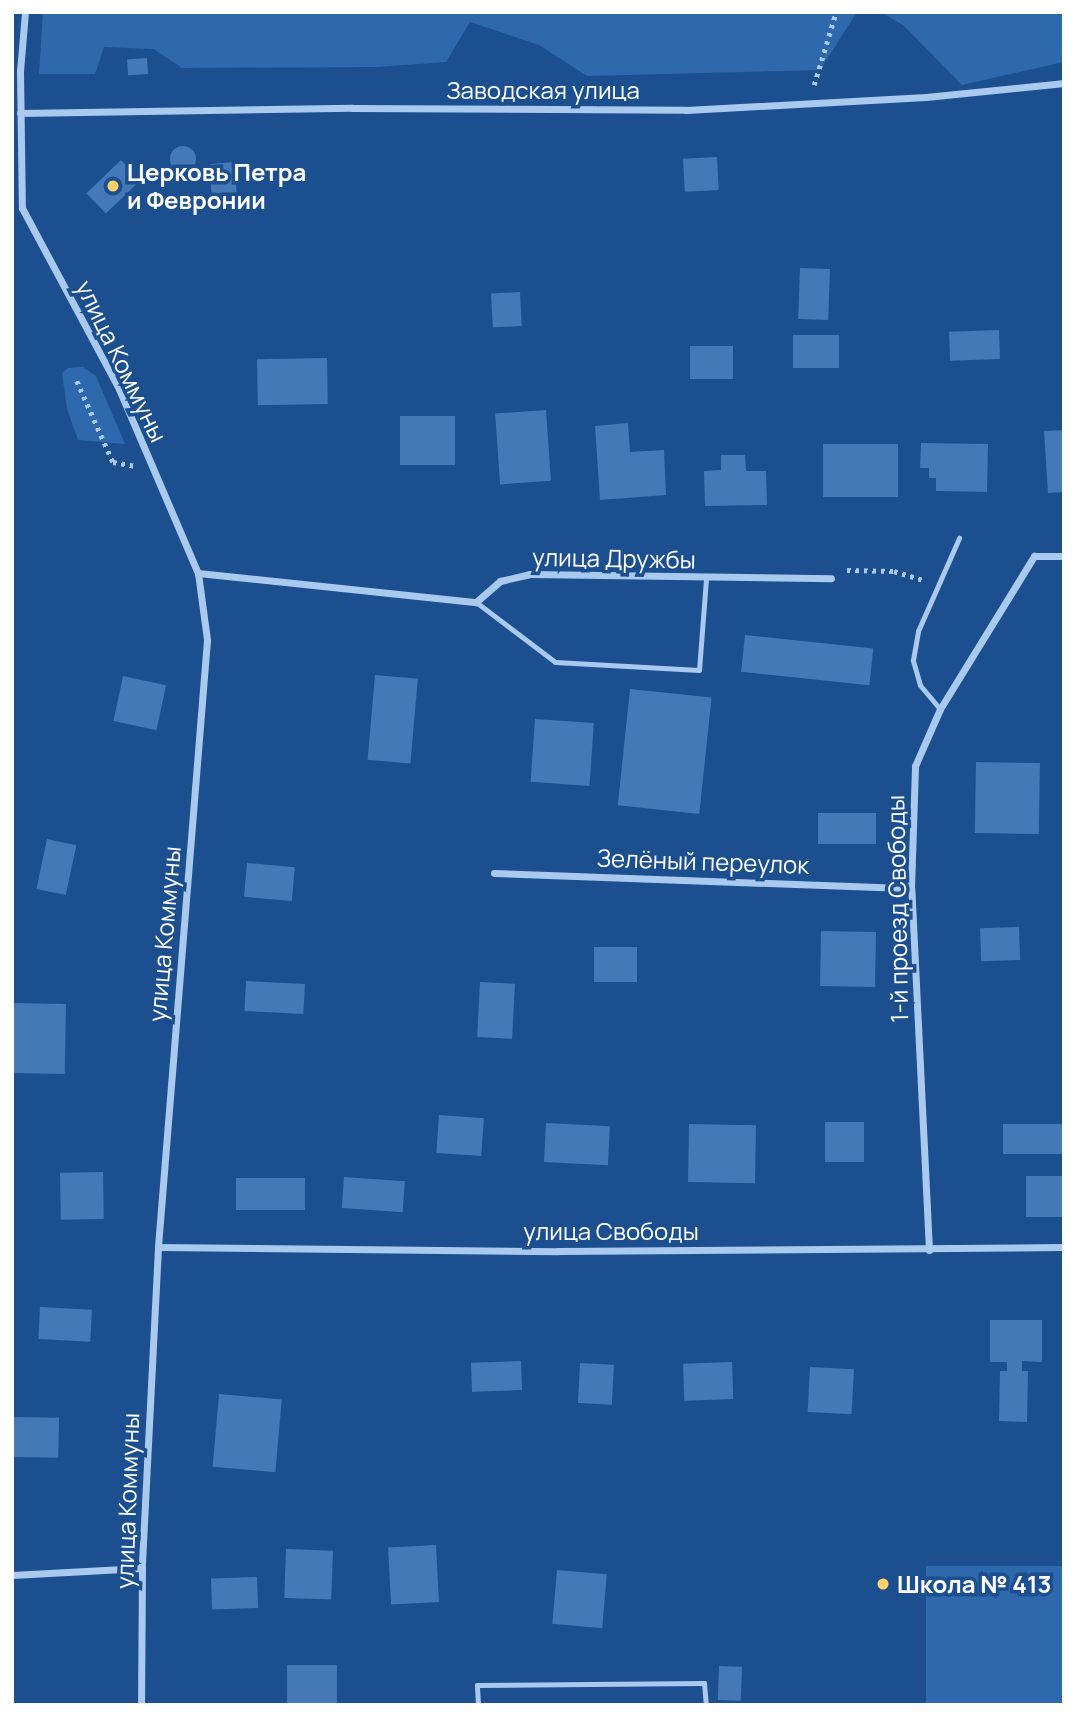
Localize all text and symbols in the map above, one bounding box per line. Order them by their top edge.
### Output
street label: Заводская улица [446,76,640,104]
place label: Церковь Петра и Февронии [127,158,306,214]
marker: Церковь Петра и Февронии [105,178,121,194]
street label: улица Коммуны [70,276,174,446]
street label: улица Дружбы [532,542,696,574]
street label: 1-й проезд Свободы [881,795,913,1023]
street label: Зелёный переулок [596,843,810,879]
street label: улица Коммуны [142,845,186,1023]
street label: улица Свободы [523,1217,699,1245]
street label: улица Коммуны [110,1412,144,1590]
place label: Школа № 413 [897,1570,1051,1598]
marker: Школа № 413 [875,1576,891,1592]

